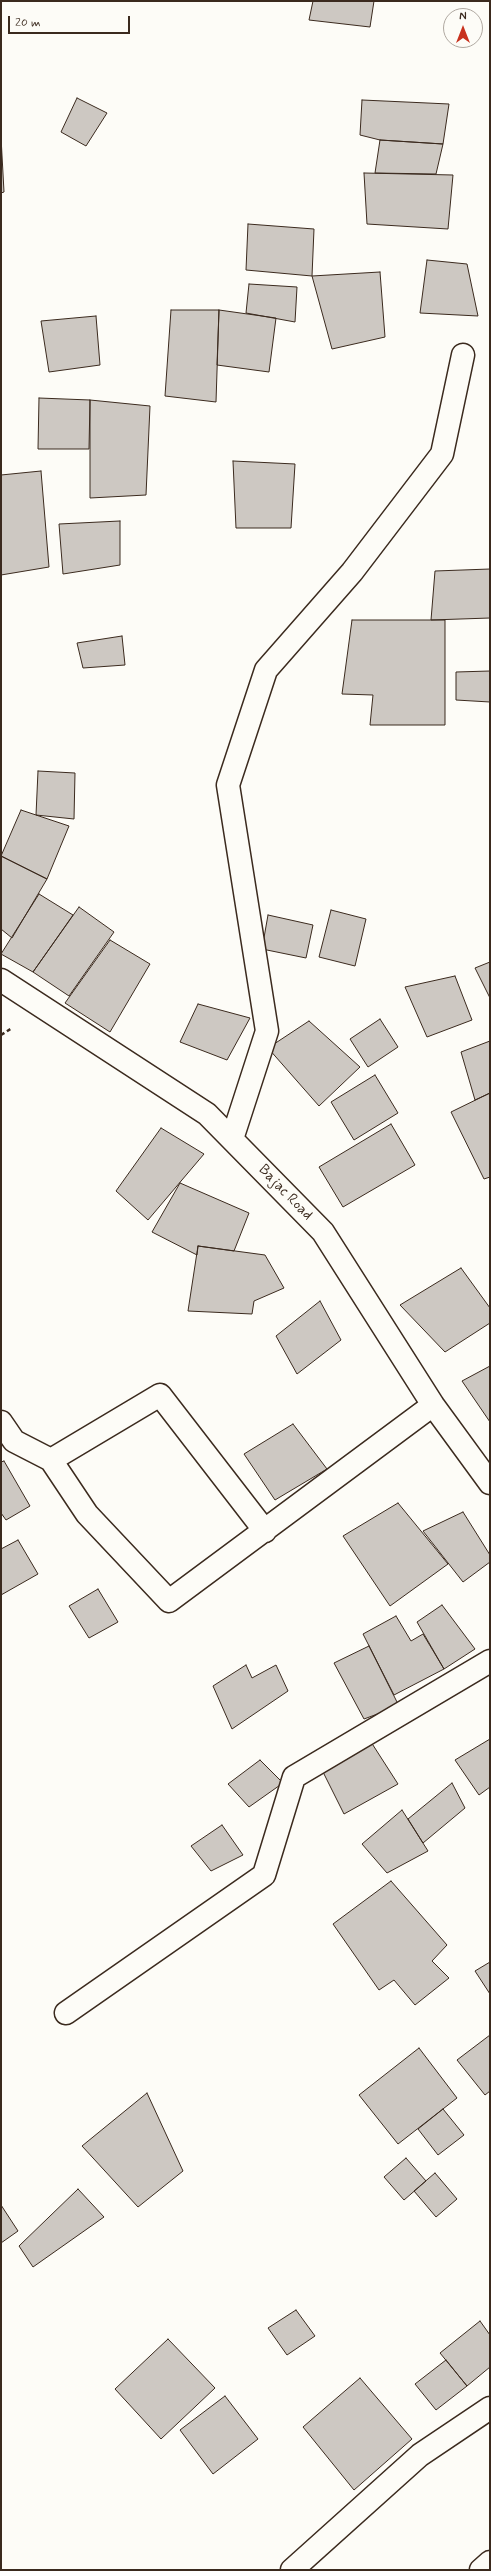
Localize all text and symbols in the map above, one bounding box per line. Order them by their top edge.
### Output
scale bar [10,8,132,34]
north arrow [443,8,483,48]
text: N [459,10,467,24]
text: 20 m [15,15,41,31]
street label: Bajac Road [254,1161,316,1225]

